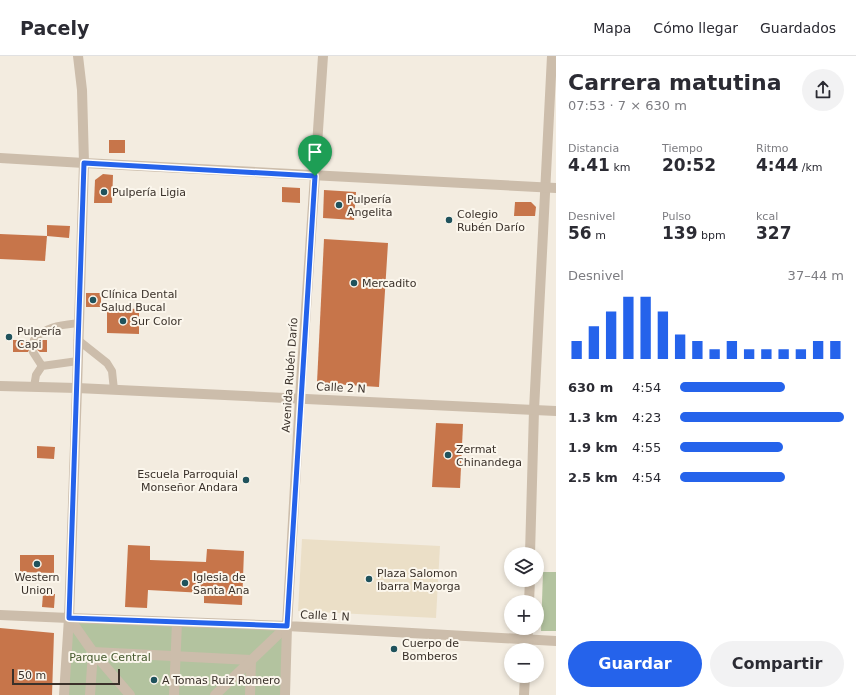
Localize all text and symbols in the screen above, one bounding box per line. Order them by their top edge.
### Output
text: Pacely [20,17,89,39]
text: Mapa [593,20,631,36]
text: Cómo llegar [653,20,738,36]
text: Guardados [760,20,836,36]
button: share [802,69,844,111]
text: Carrera matutina [568,70,781,95]
text: 07:53 · 7 × 630 m [568,98,687,113]
pin [298,135,332,176]
icon: arrive [304,141,326,163]
text: Distancia [568,142,619,155]
text: Tiempo [662,142,703,155]
text: Ritmo [756,142,788,155]
text: 4.41 [568,155,610,175]
text: 20:52 [662,155,716,175]
text: 4:44 [756,155,798,175]
text: km [610,161,631,174]
text: /km [798,161,823,174]
place label: Pulpería Ligia [112,186,186,199]
marker: Pulpería Ligia [99,187,109,197]
place label: Pulpería Angelita [347,193,392,219]
marker: Pulpería Angelita [334,200,344,210]
place label: Colegio Rubén Darío [457,208,525,234]
text: Desnivel [568,210,615,223]
text: Pulso [662,210,691,223]
text: kcal [756,210,778,223]
marker: Colegio Rubén Darío [444,215,454,225]
text: 56 [568,223,592,243]
text: 139 [662,223,698,243]
text: 327 [756,223,792,243]
text: m [592,229,606,242]
text: bpm [698,229,726,242]
text: Desnivel [568,268,624,283]
text: 37–44 m [788,268,844,283]
place label: Mercadito [362,277,417,290]
marker: Mercadito [349,278,359,288]
place label: Clínica Dental Salud Bucal [101,288,177,314]
marker: Clínica Dental Salud Bucal [88,295,98,305]
place label: Sur Color [131,315,182,328]
marker: Sur Color [118,316,128,326]
street label: Avenida Rubén Darío [279,317,301,433]
place label: Pulpería Capi [17,325,62,351]
marker: Pulpería Capi [4,332,14,342]
street label: Calle 2 N [316,380,366,396]
text: 630 m [568,380,613,395]
text: 4:54 [632,380,661,395]
text: 1.3 km [568,410,618,425]
text: 4:23 [632,410,661,425]
text: 1.9 km [568,440,618,455]
text: 4:55 [632,440,661,455]
place label: Zermat Chinandega [456,443,522,469]
marker: Zermat Chinandega [443,450,453,460]
place label: Escuela Parroquial Monseñor Andara [137,468,238,494]
text: 2.5 km [568,470,618,485]
text: 4:54 [632,470,661,485]
marker: Escuela Parroquial Monseñor Andara [241,475,251,485]
map controls [504,547,544,683]
button: layers [504,547,544,587]
marker: Western Union [32,559,42,569]
place label: Plaza Salomon Ibarra Mayorga [377,567,461,593]
place label: Western Union [14,571,60,597]
place label: Iglesia de Santa Ana [193,571,249,597]
marker: Plaza Salomon Ibarra Mayorga [364,574,374,584]
marker: Iglesia de Santa Ana [180,578,190,588]
button: + [504,595,544,635]
street label: Calle 1 N [300,608,350,624]
place label: Cuerpo de Bomberos [402,637,459,663]
button: Guardar [568,641,702,687]
button: Compartir [710,641,844,687]
button: − [504,643,544,683]
marker: Cuerpo de Bomberos [389,644,399,654]
park label: Parque Central [69,651,151,664]
scale bar [12,667,120,686]
text: 50 m [18,669,46,682]
place label: A Tomas Ruiz Romero [162,674,280,687]
marker: A Tomas Ruiz Romero [149,675,159,685]

